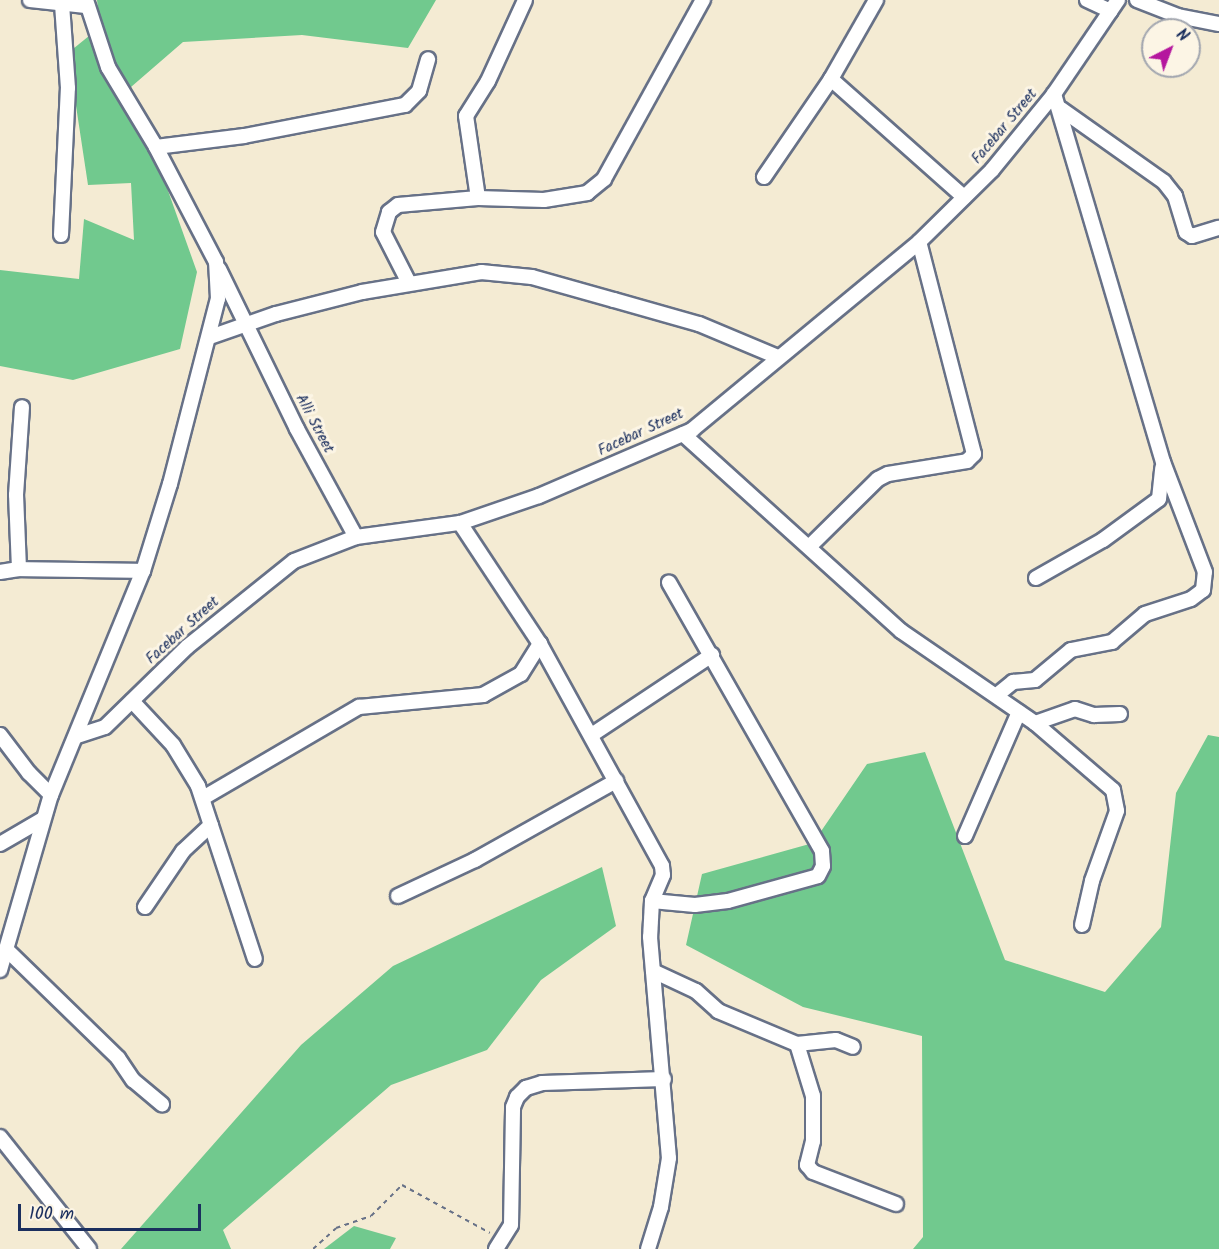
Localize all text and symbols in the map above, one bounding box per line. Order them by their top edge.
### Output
north arrow [1141,18,1201,78]
text: N [1170,23,1194,48]
street label: Facebar Street [968,86,1042,168]
street label: Alli Street [291,391,337,457]
street label: Facebar Street [595,405,687,461]
street label: Facebar Street [143,593,223,669]
scale bar [21,1192,204,1230]
text: 100 m [29,1200,74,1229]

